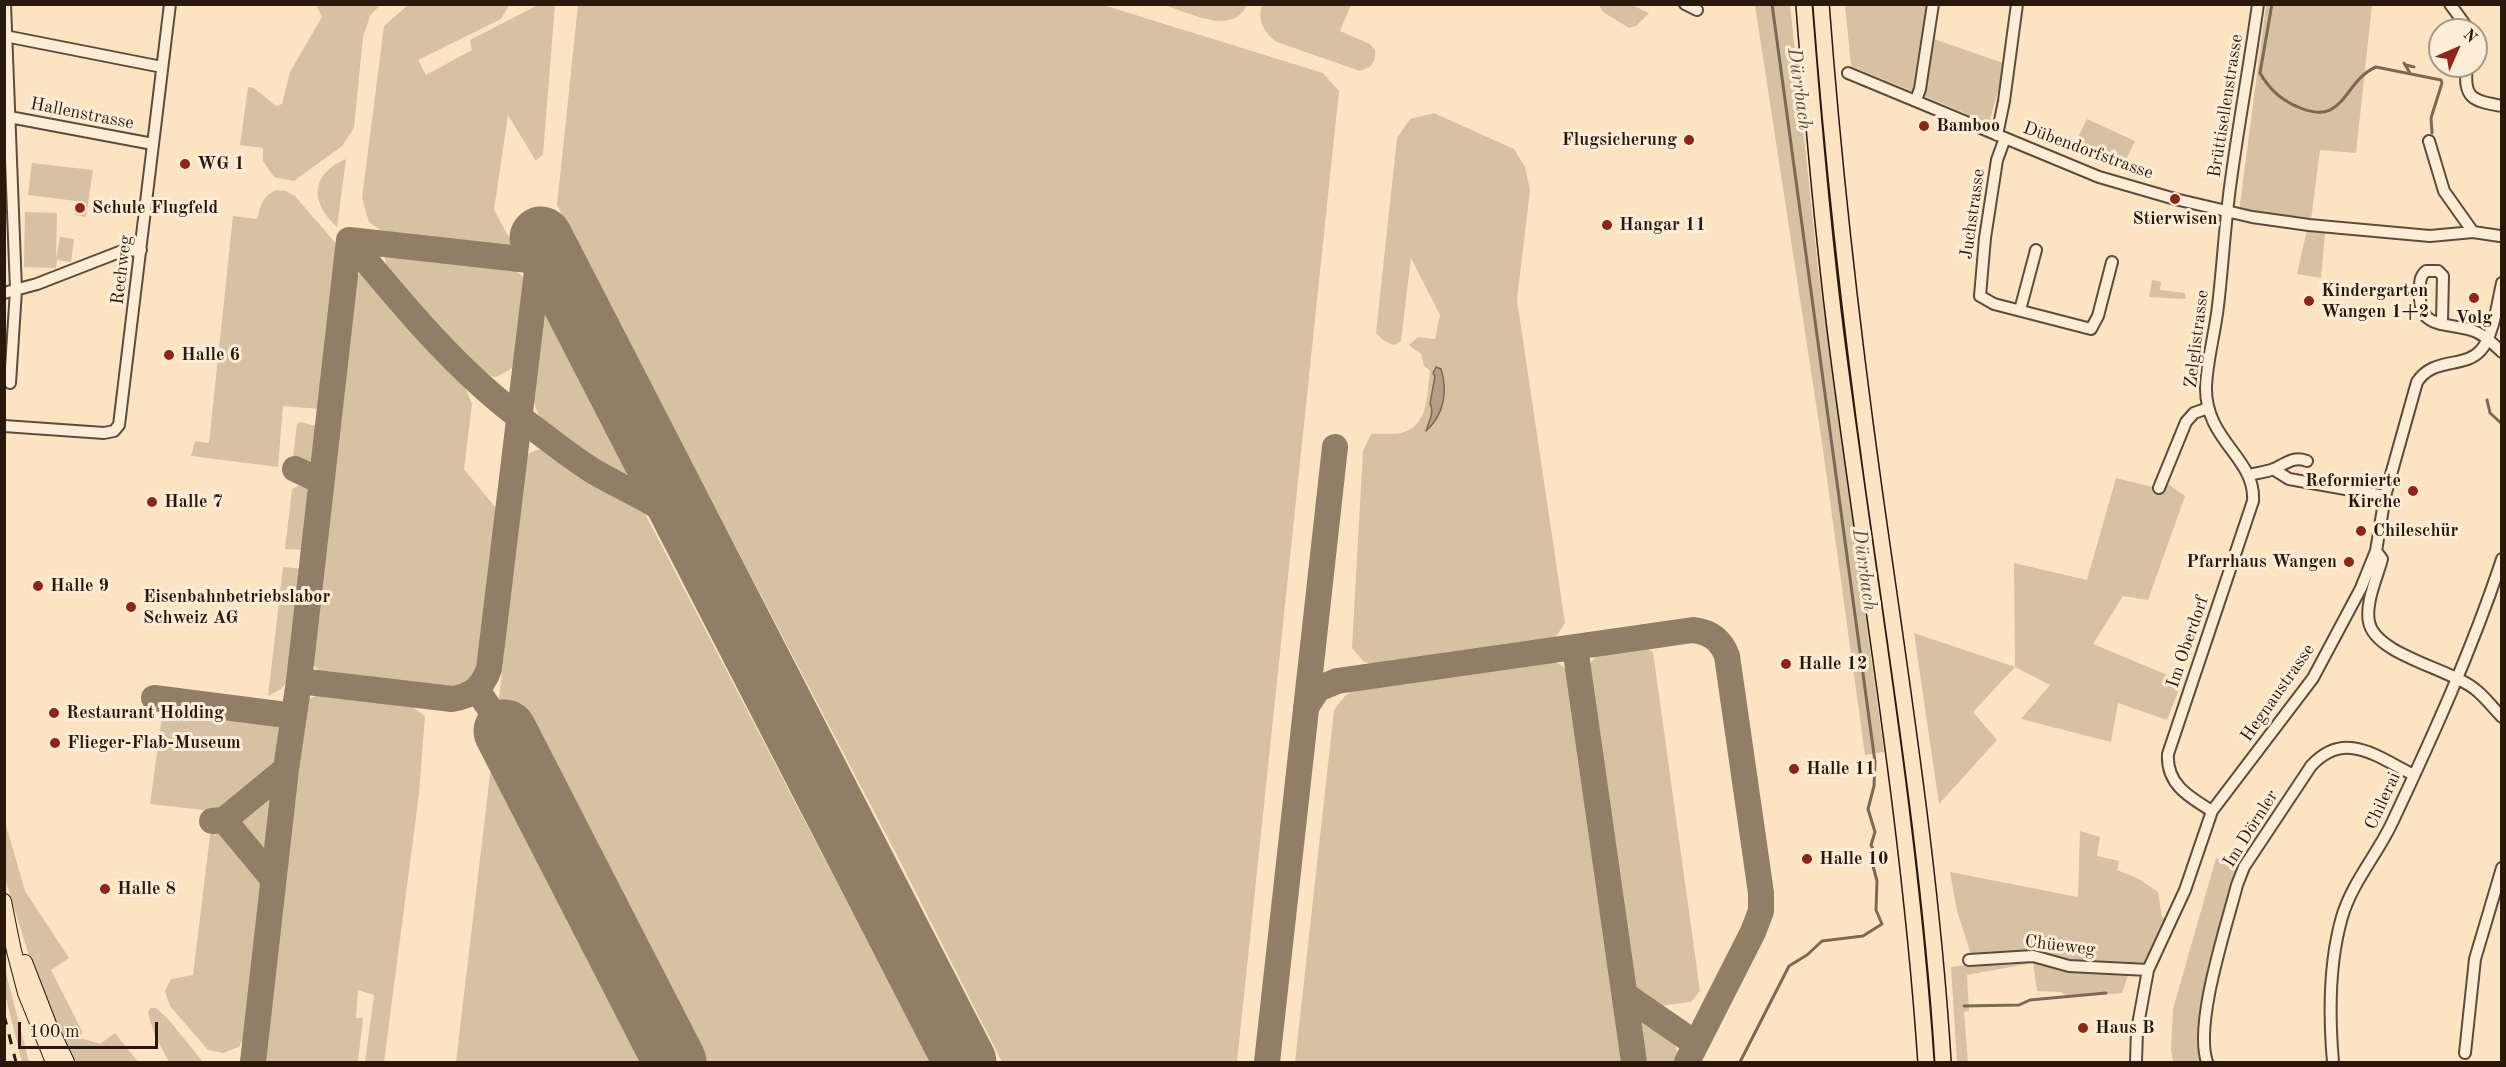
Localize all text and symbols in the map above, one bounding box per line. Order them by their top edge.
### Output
north arrow [2428,18,2488,78]
text: N [2459,27,2479,47]
street label: Brüttisellenstrasse [2204,33,2248,179]
water label: Dürrbach [1781,46,1817,132]
street label: Hallenstrasse [28,93,136,135]
place label: Bamboo [1936,115,2000,137]
street label: Dübendorfstrasse [2020,117,2156,185]
marker: Bamboo [1917,119,1931,133]
place label: Flugsicherung [1562,129,1677,151]
marker: Flugsicherung [1682,133,1696,147]
place label: WG 1 [197,153,245,175]
marker: WG 1 [178,157,192,171]
street label: Juchstrasse [1956,167,1990,261]
marker: Stierwisen [2168,192,2182,206]
place label: Schule Flugfeld [92,197,218,219]
marker: Schule Flugfeld [73,201,87,215]
place label: Stierwisen [2133,208,2217,230]
place label: Hangar 11 [1619,214,1706,236]
marker: Hangar 11 [1600,218,1614,232]
street label: Rechweg [107,234,137,306]
place label: Kindergarten Wangen 1+2 [2321,280,2429,322]
street label: Zelglistrasse [2180,289,2214,389]
marker: Volg [2467,291,2481,305]
marker: Kindergarten Wangen 1+2 [2302,294,2316,308]
place label: Volg [2456,307,2492,329]
place label: Halle 6 [181,344,240,366]
marker: Halle 6 [162,348,176,362]
place label: Reformierte Kirche [2305,470,2401,512]
marker: Reformierte Kirche [2406,484,2420,498]
place label: Halle 7 [164,491,223,513]
marker: Halle 7 [145,495,159,509]
place label: Chileschür [2373,520,2458,542]
marker: Chileschür [2354,524,2368,538]
water label: Dürrbach [1846,527,1882,613]
place label: Pfarrhaus Wangen [2186,551,2337,573]
marker: Pfarrhaus Wangen [2342,555,2356,569]
place label: Halle 9 [50,575,109,597]
marker: Halle 9 [31,579,45,593]
place label: Eisenbahnbetriebslabor Schweiz AG [143,586,330,628]
street label: Im Oberdorf [2162,593,2214,691]
marker: Eisenbahnbetriebslabor Schweiz AG [124,600,138,614]
street label: Hegnaustrasse [2236,640,2320,746]
place label: Halle 12 [1798,653,1867,675]
marker: Halle 12 [1779,657,1793,671]
place label: Restaurant Holding [66,702,224,724]
marker: Restaurant Holding [47,706,61,720]
place label: Flieger-Flab-Museum [67,732,241,754]
marker: Flieger-Flab-Museum [48,736,62,750]
place label: Halle 11 [1806,758,1875,780]
marker: Halle 11 [1787,762,1801,776]
street label: Chilerai [2360,769,2406,833]
street label: Im Dörnler [2219,786,2283,872]
place label: Halle 10 [1819,848,1888,870]
marker: Halle 10 [1800,852,1814,866]
place label: Halle 8 [117,878,176,900]
marker: Halle 8 [98,882,112,896]
street label: Chüeweg [2024,931,2096,961]
scale bar [21,1010,160,1048]
place label: Haus B [2095,1017,2154,1039]
marker: Haus B [2076,1021,2090,1035]
text: 100 m [29,1023,80,1041]

